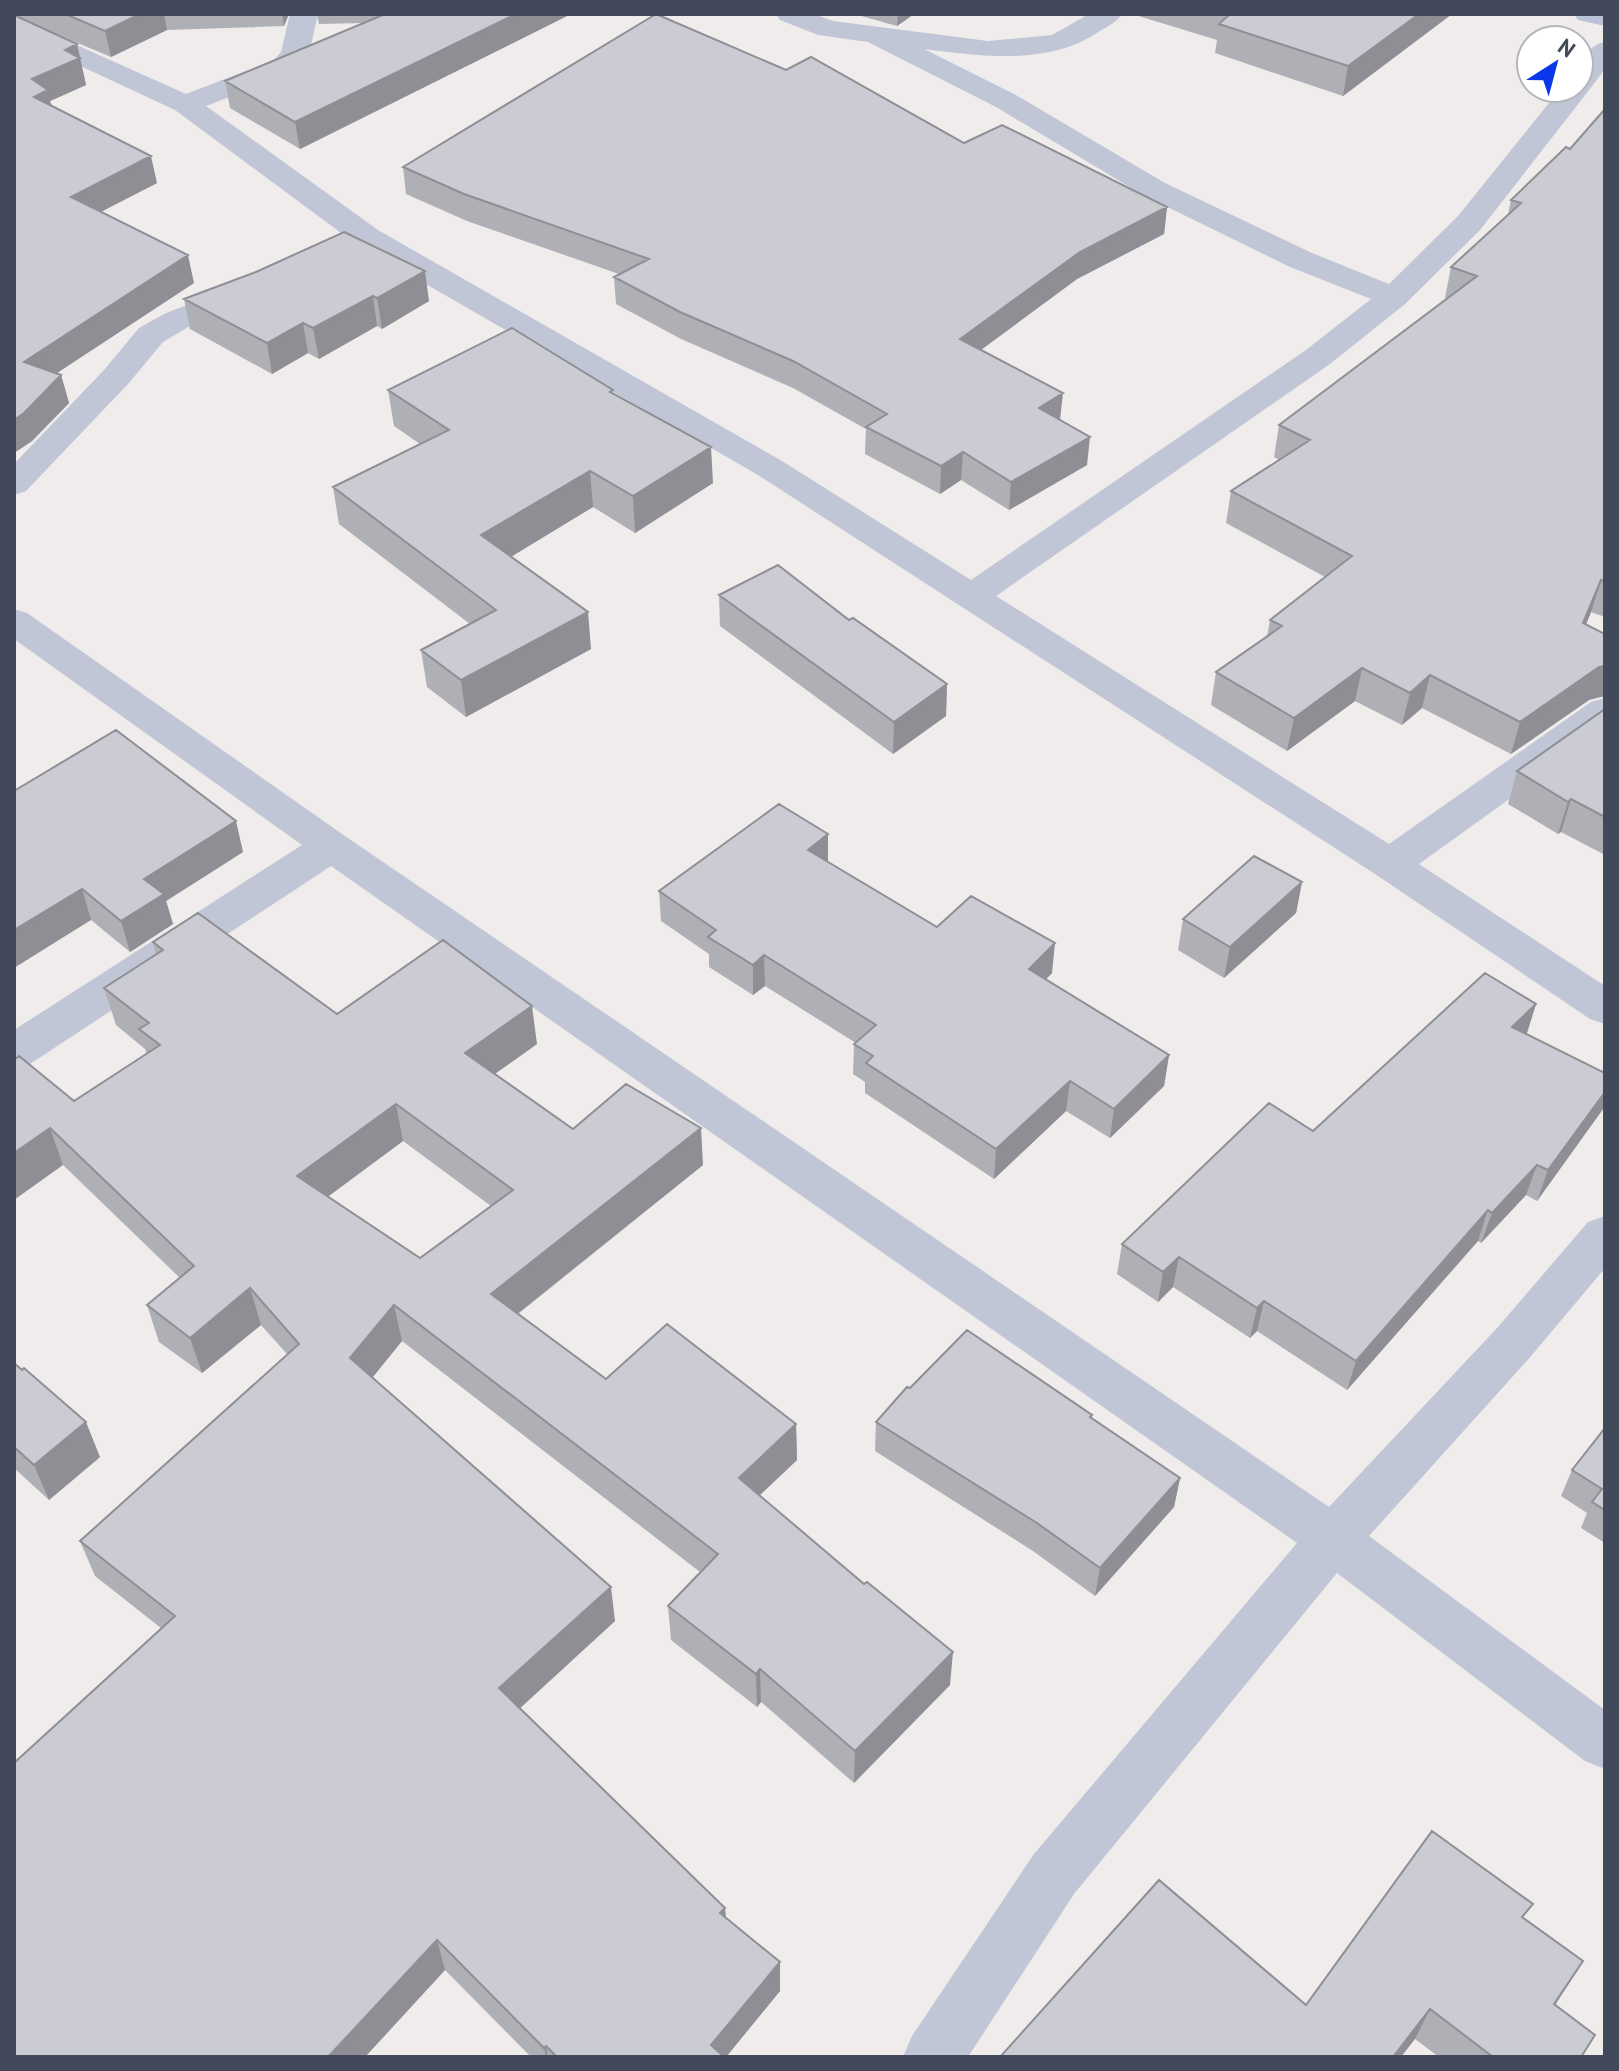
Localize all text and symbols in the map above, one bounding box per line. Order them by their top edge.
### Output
north arrow [1515,24,1595,104]
text: N [1553,32,1581,63]

